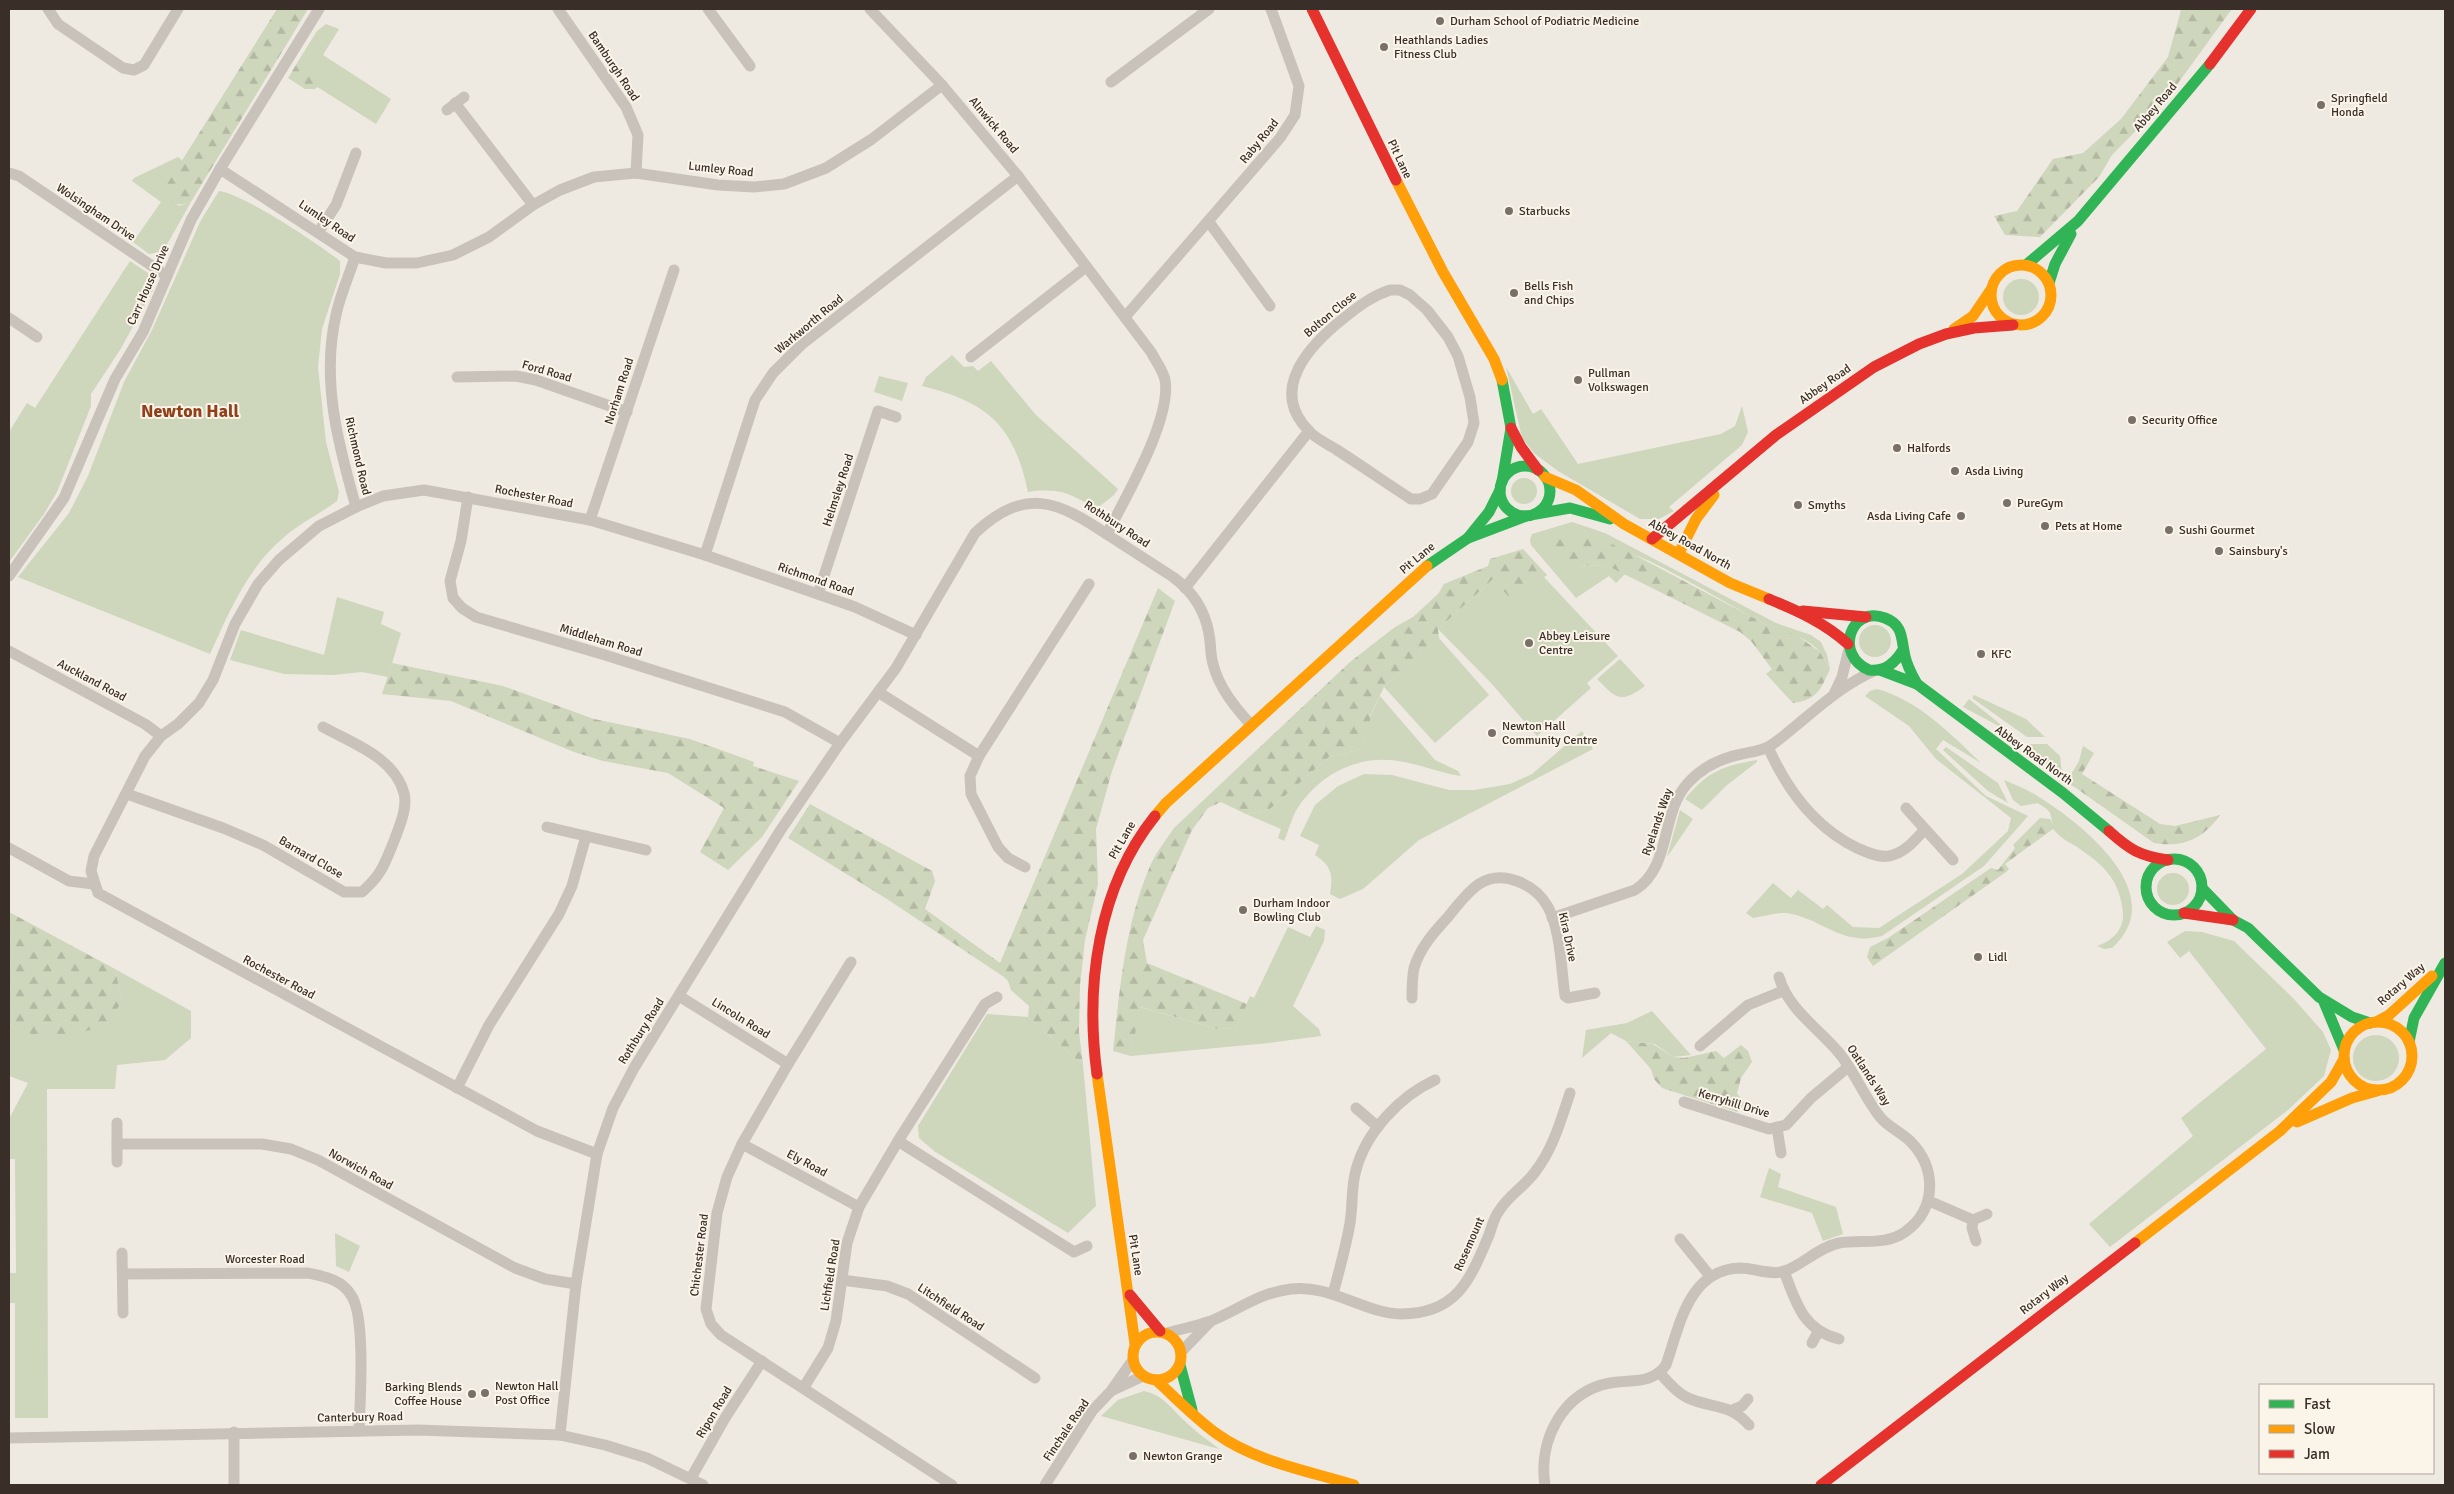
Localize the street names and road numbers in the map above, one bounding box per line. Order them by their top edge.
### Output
street label: Bamburgh Road [585,28,643,104]
street label: Abbey Road [2130,80,2180,135]
street label: Alnwick Road [966,94,1022,157]
street label: Raby Road [1237,116,1282,167]
street label: Pit Lane [1384,137,1415,181]
street label: Lumley Road [688,159,754,180]
street label: Wolsingham Drive [53,180,138,245]
street label: Lumley Road [295,197,358,246]
street label: Carr House Drive [124,243,173,328]
street label: Bolton Close [1301,288,1360,341]
street label: Warkworth Road [772,291,847,357]
street label: Norham Road [602,356,637,426]
street label: Ford Road [520,357,574,386]
street label: Abbey Road [1796,361,1854,408]
street label: Richmond Road [341,416,374,497]
street label: Helmsley Road [820,452,857,528]
street label: Rochester Road [493,482,574,511]
street label: Rothbury Road [1081,498,1152,551]
street label: Abbey Road North [1646,516,1734,573]
street label: Pit Lane [1397,539,1438,578]
street label: Richmond Road [776,559,856,600]
street label: Middleham Road [558,621,644,660]
street label: Auckland Road [55,656,129,705]
street label: Abbey Road North [1992,722,2075,789]
street label: Ryelands Way [1639,786,1676,858]
street label: Pit Lane [1106,818,1139,862]
street label: Barnard Close [276,833,346,882]
street label: Kira Drive [1555,911,1580,963]
street label: Rochester Road [240,952,317,1003]
street label: Rotary Way [2375,960,2428,1009]
street label: Rothbury Road [615,995,668,1067]
street label: Lincoln Road [709,995,773,1042]
street label: Oatlands Way [1843,1042,1894,1109]
street label: Kerryhill Drive [1696,1086,1771,1121]
street label: Norwich Road [326,1146,396,1193]
street label: Ely Road [784,1146,830,1180]
street label: Chichester Road [687,1213,712,1297]
street label: Rosemount [1451,1215,1488,1274]
street label: Pit Lane [1125,1233,1146,1277]
street label: Lichfield Road [817,1238,844,1312]
street label: Worcester Road [225,1252,305,1267]
street label: Rotary Way [2017,1270,2072,1318]
street label: Litchfield Road [915,1280,987,1335]
street label: Ripon Road [693,1384,736,1441]
street label: Finchale Road [1040,1396,1093,1464]
street label: Canterbury Road [317,1409,403,1426]

